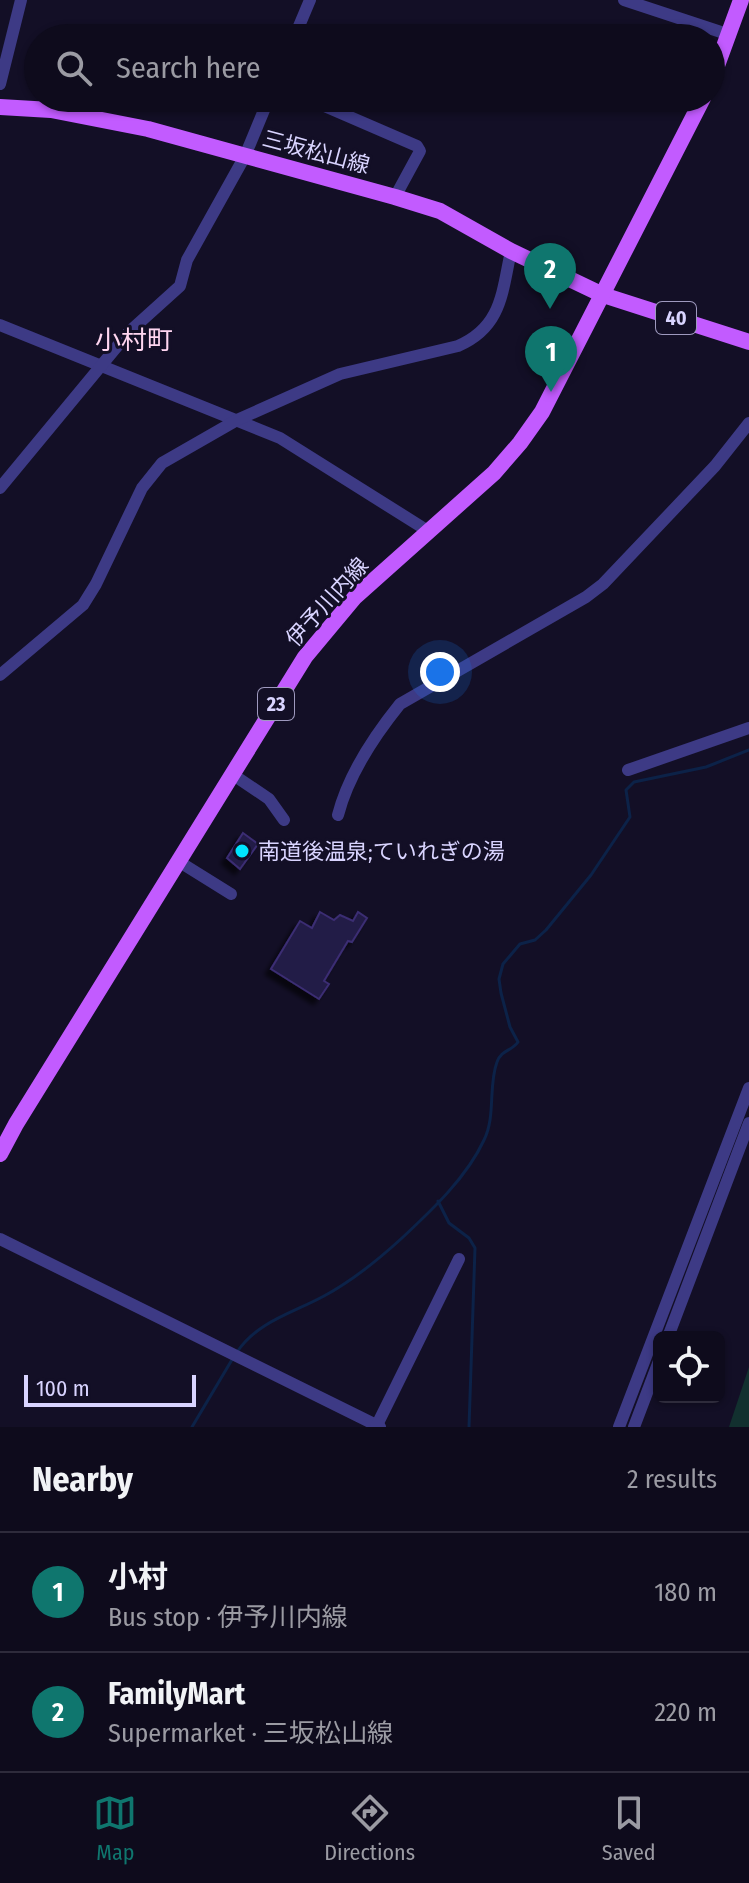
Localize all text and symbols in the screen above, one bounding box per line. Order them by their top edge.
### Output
search box [24,24,725,112]
icon: search [52,46,96,90]
text: Search here [116,50,261,86]
street label: 三坂松山線 [259,125,373,179]
pin: 2 [524,243,576,309]
road number: 40 [656,302,696,334]
district label: 小村町 [95,325,173,356]
pin: 1 [525,326,577,392]
street label: 伊予川内線 [280,552,374,652]
your location [420,652,460,692]
road number: 23 [258,688,294,720]
place label: 南道後温泉;ていれぎの湯 [258,838,505,865]
marker: 南道後温泉;ていれぎの湯 [233,842,251,860]
map controls [653,1331,725,1403]
button: locate [653,1331,725,1403]
scale bar [24,1371,196,1407]
text: 100 m [36,1375,90,1402]
text: Nearby [32,1459,133,1500]
text: 2 results [627,1464,717,1495]
text: 小村 [108,1559,168,1595]
text: 1 [53,1577,64,1608]
text: 180 m [654,1577,717,1608]
text: Bus stop · 伊予川内線 [108,1602,348,1633]
text: FamilyMart [108,1676,245,1712]
text: 2 [52,1697,64,1728]
text: 220 m [654,1697,717,1728]
text: Supermarket · 三坂松山線 [108,1718,393,1749]
tab: Map [93,1791,137,1866]
tab: Directions [324,1791,415,1866]
tab: Saved [602,1791,656,1866]

